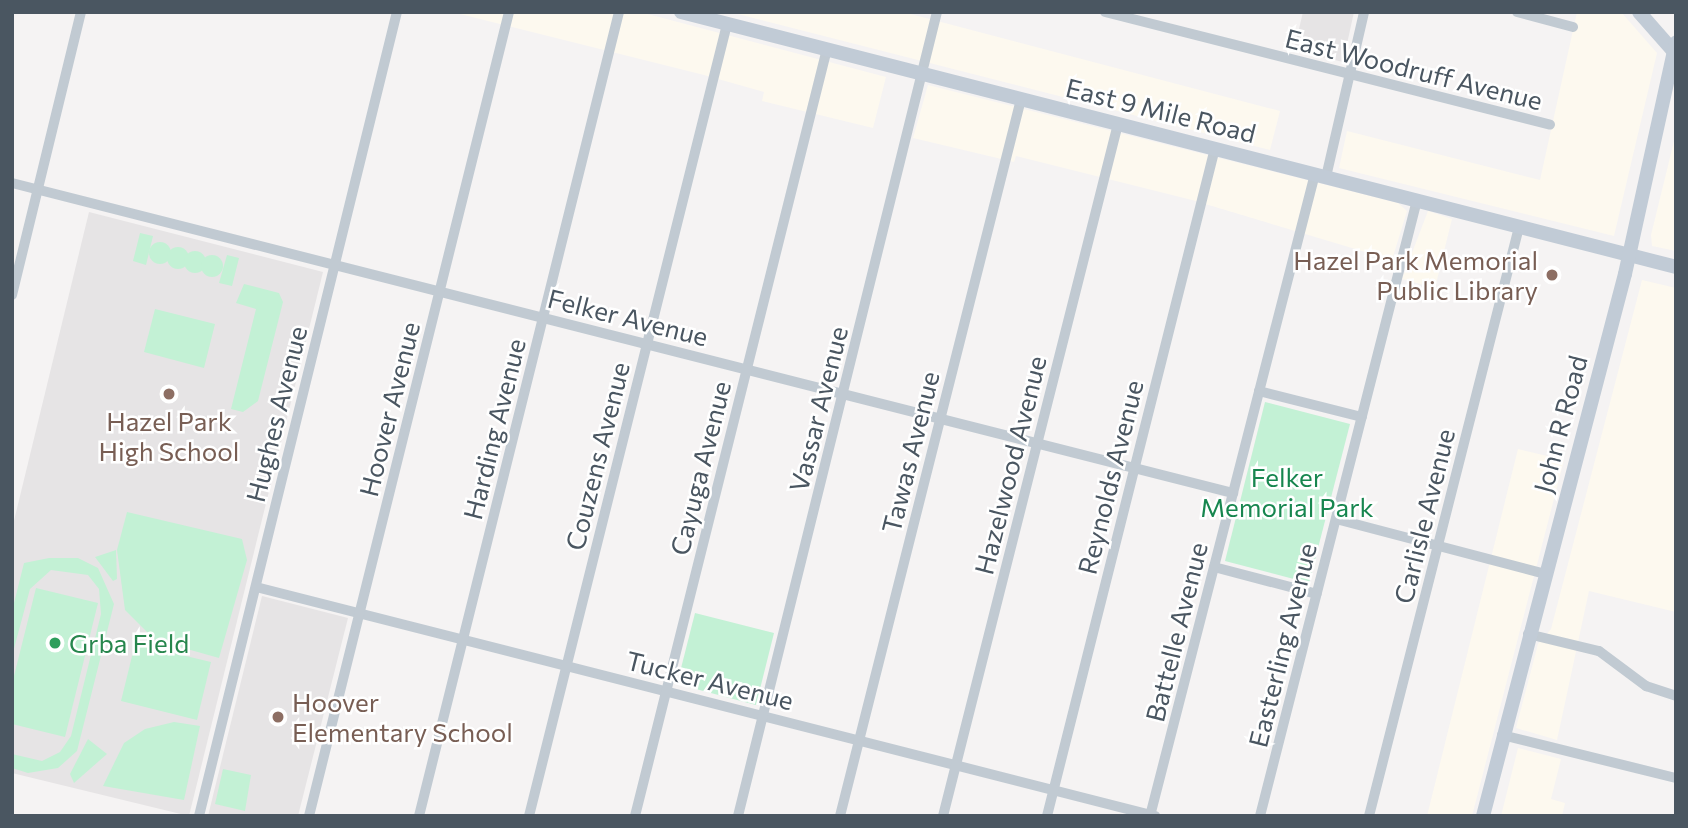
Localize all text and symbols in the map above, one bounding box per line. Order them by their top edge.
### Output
street label: East Woodruff Avenue [1282,22,1546,116]
street label: East 9 Mile Road [1063,71,1259,149]
place label: Hazel Park Memorial Public Library [1293,244,1538,306]
marker: Hazel Park Memorial Public Library [1544,267,1560,283]
street label: Felker Avenue [545,282,711,352]
street label: Hoover Avenue [352,319,426,499]
street label: Hughes Avenue [239,323,313,505]
street label: Vassar Avenue [782,323,854,495]
street label: Harding Avenue [456,335,532,523]
street label: Hazelwood Avenue [968,352,1052,578]
street label: John R Road [1527,352,1593,496]
street label: Couzens Avenue [559,359,635,553]
street label: Tawas Avenue [875,368,945,536]
street label: Reynolds Avenue [1071,377,1149,577]
street label: Cayuga Avenue [663,378,737,558]
marker: Hazel Park High School [161,386,177,402]
place label: Hazel Park High School [99,405,239,466]
street label: Carlisle Avenue [1387,425,1461,607]
park label: Felker Memorial Park [1200,461,1374,522]
street label: Battelle Avenue [1139,539,1213,725]
street label: Easterling Avenue [1242,540,1322,750]
place label: Grba Field [69,627,189,659]
marker: Grba Field [47,635,63,651]
street label: Tucker Avenue [623,644,797,716]
place label: Hoover Elementary School [292,686,513,748]
marker: Hoover Elementary School [270,709,286,725]

